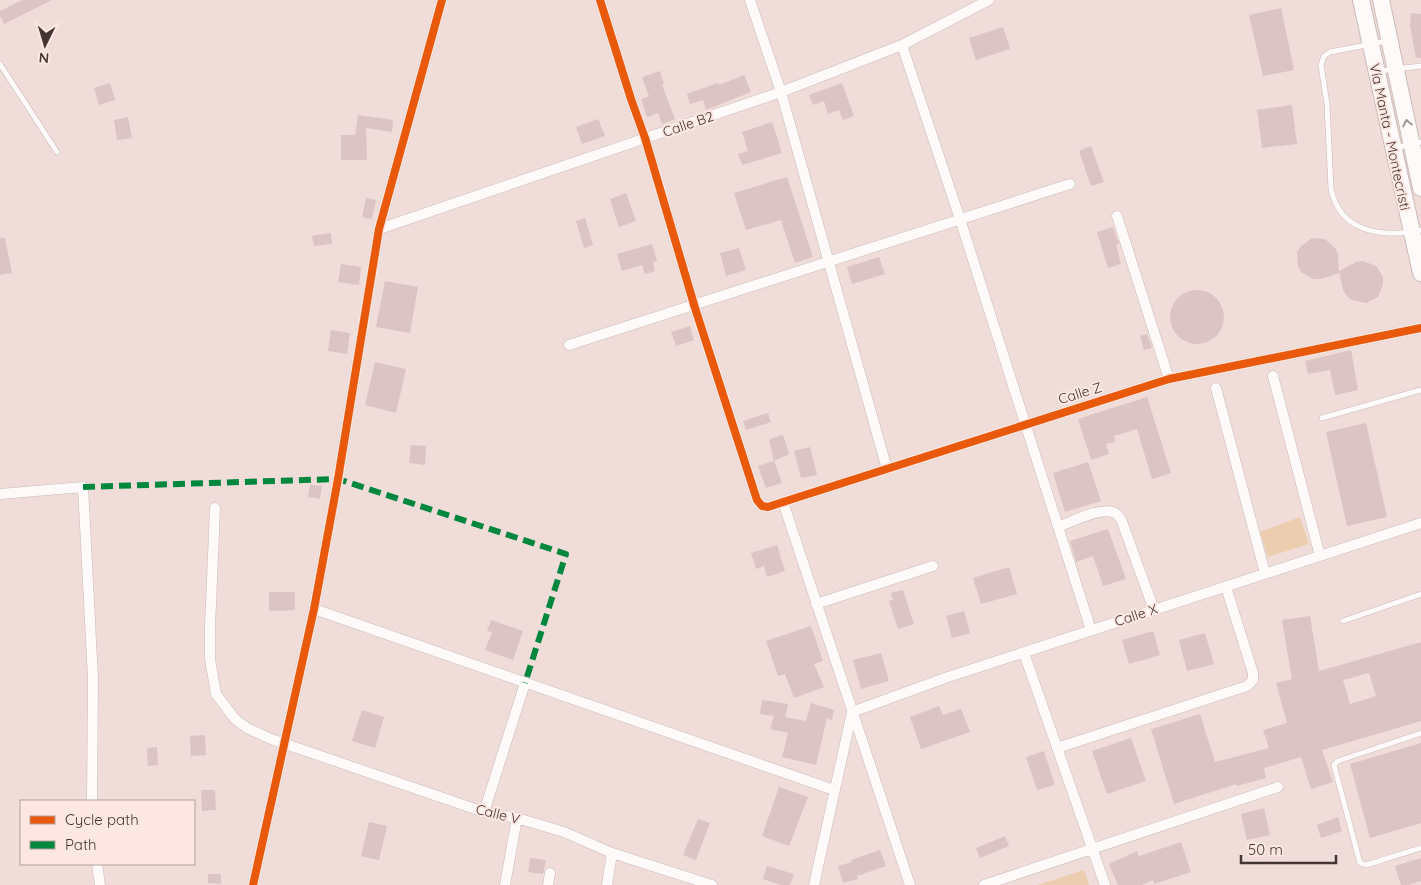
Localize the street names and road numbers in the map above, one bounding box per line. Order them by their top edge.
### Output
street label: Vía Manta - Montecristi [1366,62,1414,212]
street label: Calle B2 [660,107,716,141]
street label: Calle Z [1056,378,1104,408]
street label: Calle X [1112,599,1160,630]
street label: Calle V [474,800,522,828]

